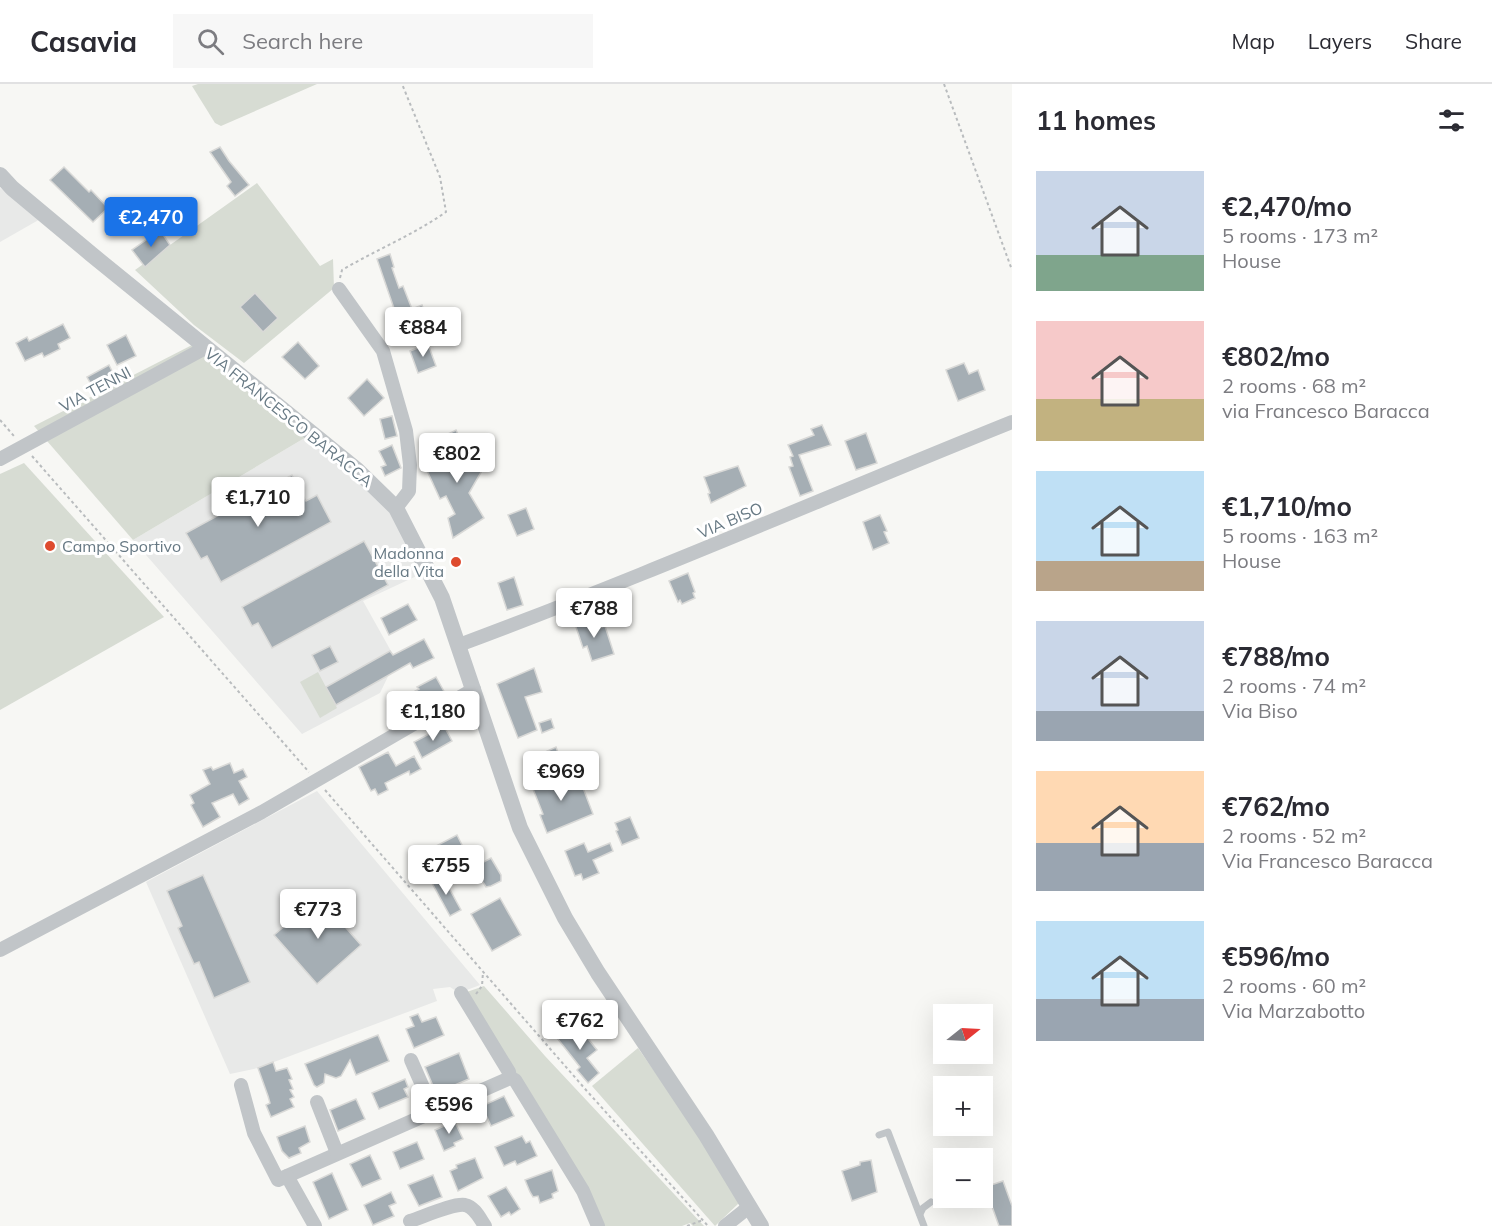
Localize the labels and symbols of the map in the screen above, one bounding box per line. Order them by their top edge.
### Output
pin: €2,470 [102,197,200,248]
pin: €884 [387,307,459,358]
street label: VIA FRANCESCO BARACCA [201,343,377,491]
street label: VIA TENNI [56,362,134,416]
pin: €802 [421,433,493,484]
pin: €1,710 [209,477,307,528]
street label: VIA BISO [695,497,765,543]
place label: Campo Sportivo [62,536,181,556]
marker: Campo Sportivo [43,539,57,553]
place label: Madonna della Vita [374,543,444,581]
marker: Madonna della Vita [449,555,463,569]
pin: €788 [558,588,630,639]
pin: €1,180 [384,691,482,742]
pin: €969 [525,751,597,802]
pin: €755 [410,845,482,896]
pin: €773 [282,889,354,940]
pin: €762 [544,1000,616,1051]
north arrow [933,1004,993,1064]
pin: €596 [413,1084,485,1135]

